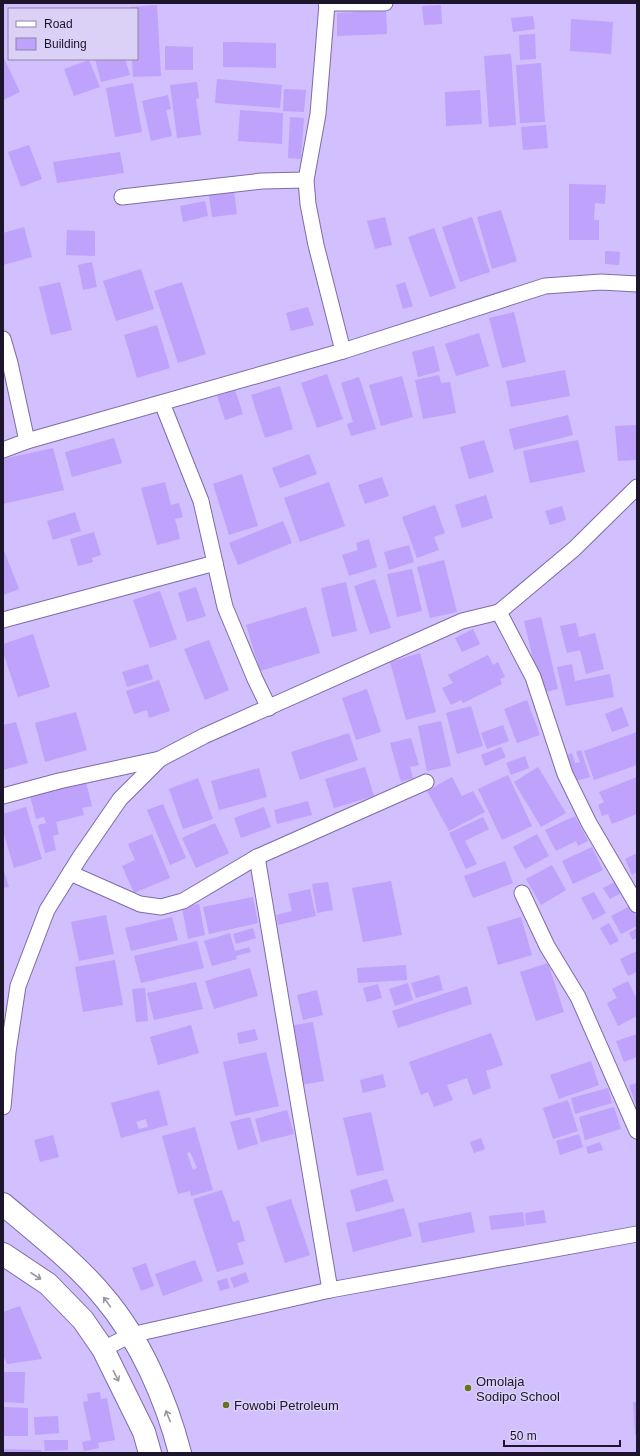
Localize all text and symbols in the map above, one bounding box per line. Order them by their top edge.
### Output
legend [8,8,138,60]
text: Road [44,17,73,31]
text: Building [44,37,87,51]
one-way arrow [30,1271,41,1280]
one-way arrow [103,1296,112,1307]
one-way arrow [113,1369,120,1381]
place label: Omolaja Sodipo School [476,1374,560,1404]
marker: Omolaja Sodipo School [463,1383,473,1393]
place label: Fowobi Petroleum [234,1398,339,1413]
marker: Fowobi Petroleum [221,1400,231,1410]
one-way arrow [164,1410,172,1422]
scale bar [504,1422,620,1448]
text: 50 m [510,1429,537,1443]

